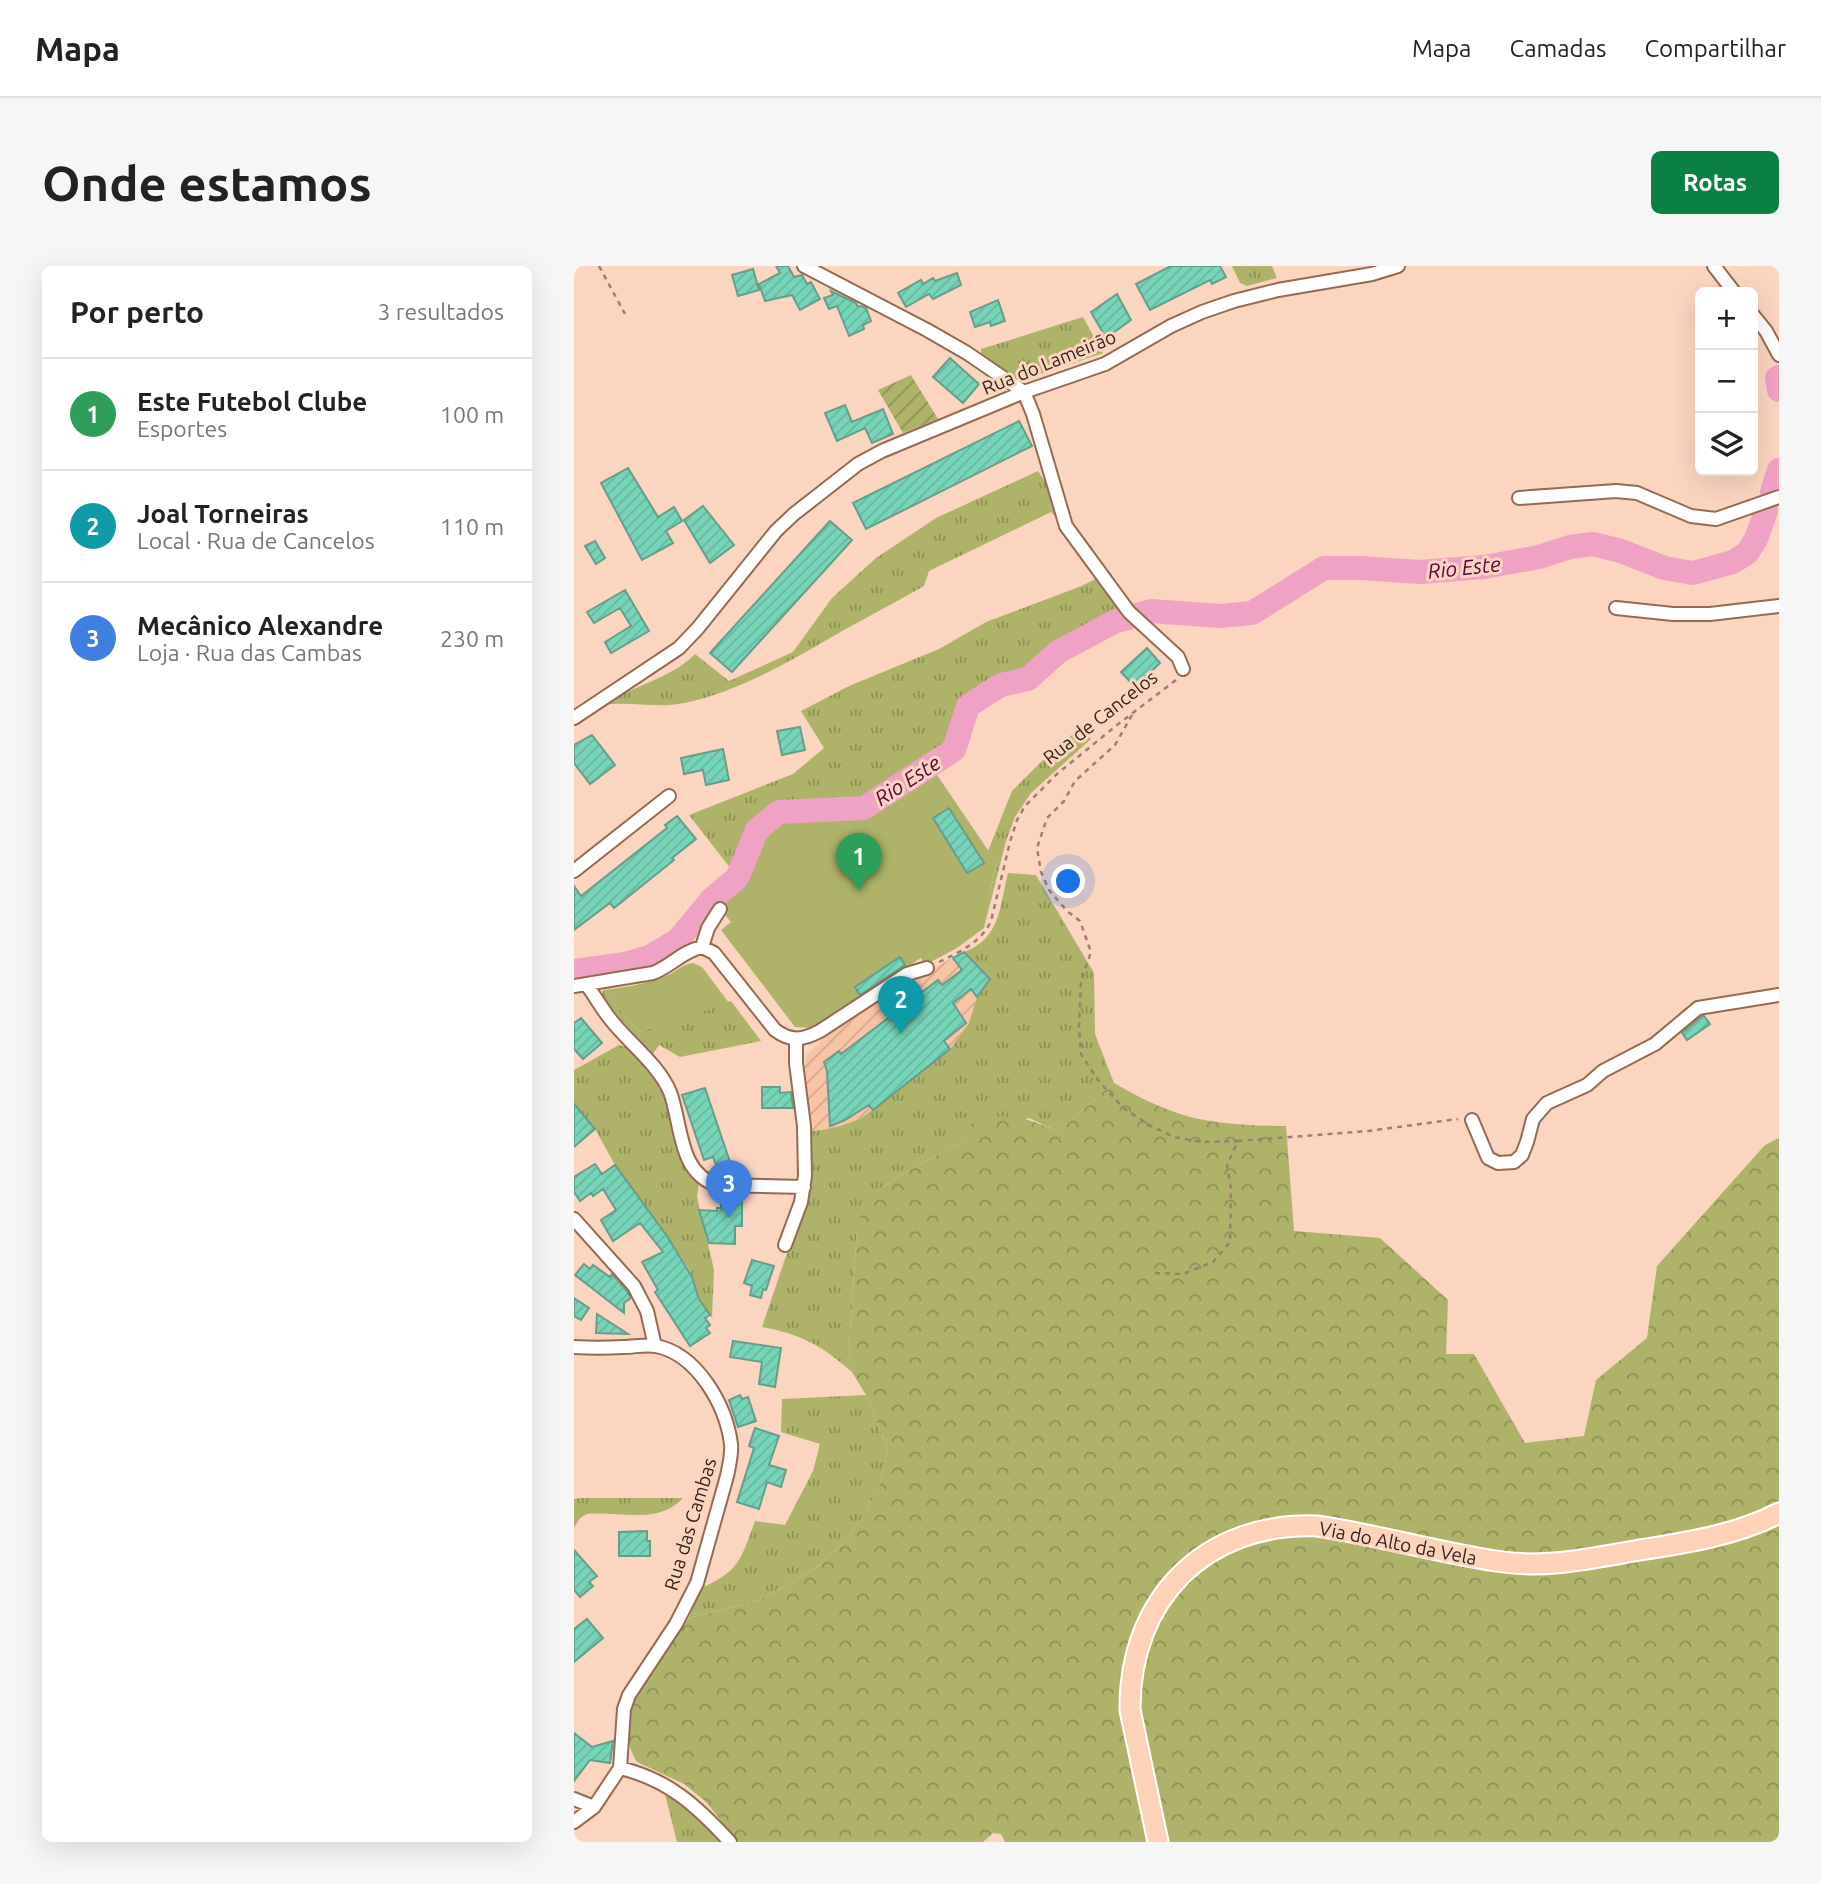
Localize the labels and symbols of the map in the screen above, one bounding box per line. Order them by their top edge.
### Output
street label: Rua do Lameirão [979,325,1119,399]
water label: Rio Este [1426,551,1502,583]
street label: Rua de Cancelos [1039,666,1161,768]
water label: Rio Este [870,750,945,810]
pin: 1 [836,833,882,891]
your location [1051,864,1085,898]
pin: 2 [878,976,924,1034]
pin: 3 [706,1160,752,1218]
street label: Rua das Cambas [659,1455,721,1593]
street label: Via do Alto da Vela [1317,1517,1479,1569]

